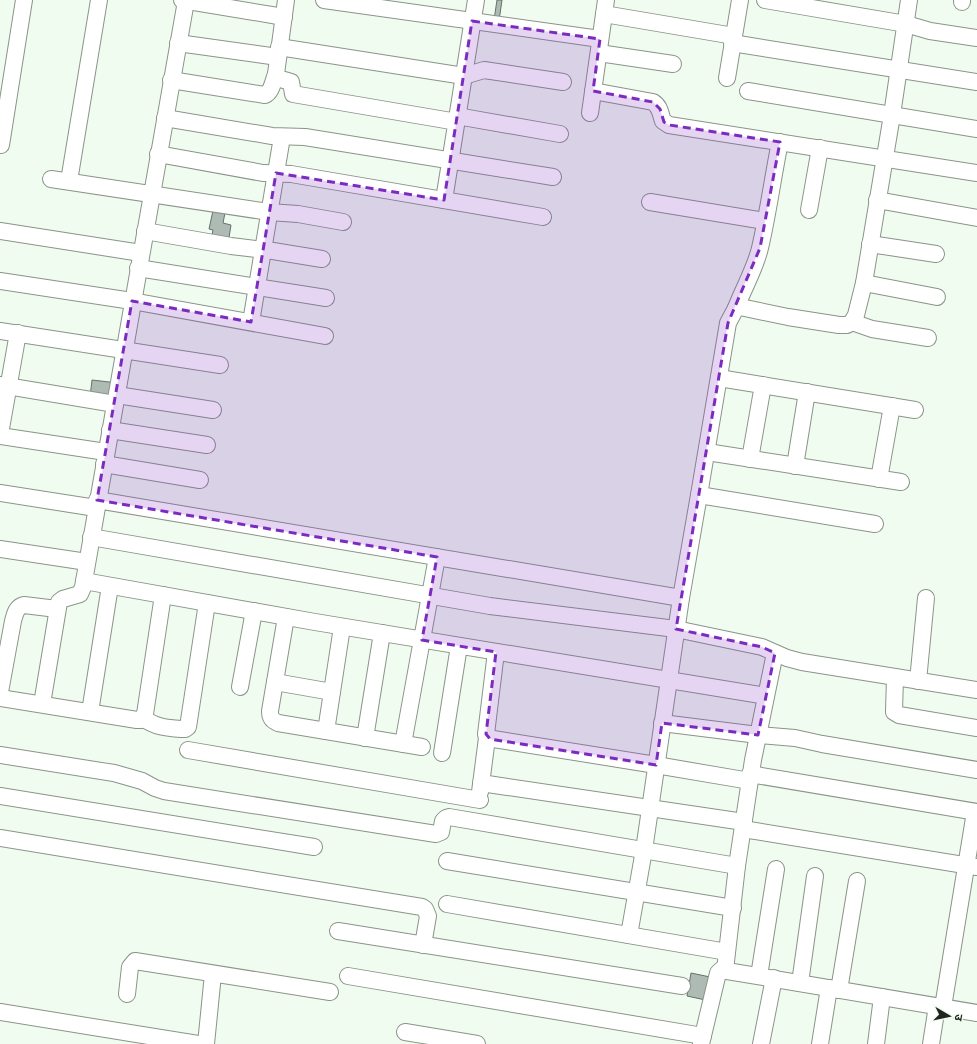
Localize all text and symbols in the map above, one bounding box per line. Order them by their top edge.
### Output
north arrow [929,996,969,1036]
text: उ [951,1013,965,1022]

